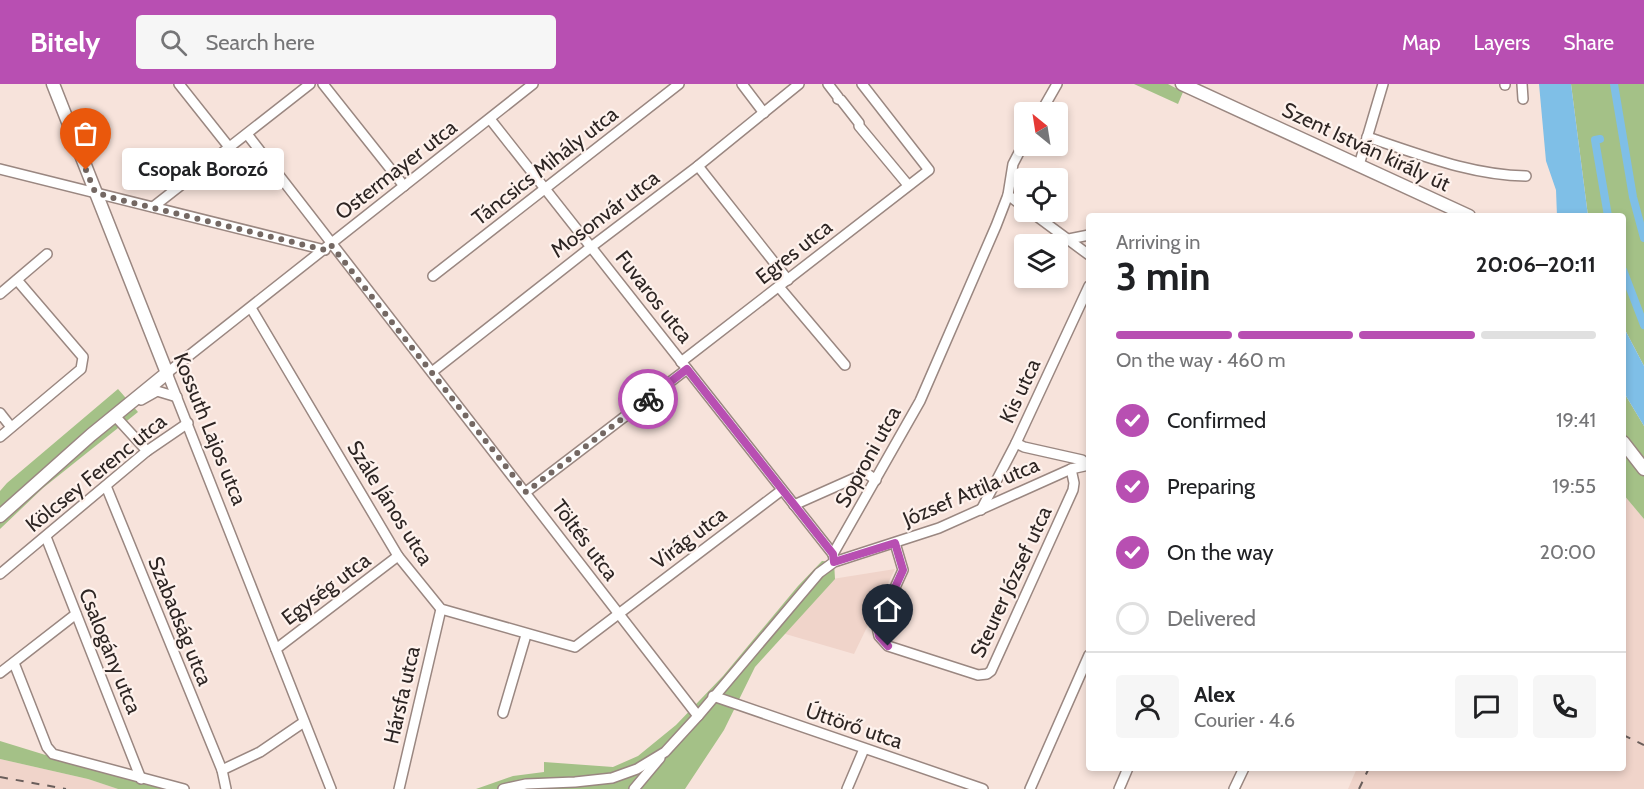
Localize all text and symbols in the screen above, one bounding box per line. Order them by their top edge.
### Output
search box [136,15,556,69]
text: Bitely [30,25,100,59]
icon: search [157,26,190,59]
text: Search here [205,29,315,56]
text: Map [1402,30,1441,55]
text: Layers [1474,30,1530,55]
text: Share [1563,30,1614,55]
street label: Szent István király út [1278,97,1454,196]
street label: Táncsics Mihály utca [467,101,622,230]
north arrow [1014,102,1068,156]
map controls [1014,102,1068,288]
pin [60,108,111,170]
street label: Ostermayer utca [330,114,461,225]
icon: bag [69,117,102,150]
callout: Csopak Borozó [122,149,284,191]
text: Csopak Borozó [138,157,268,181]
street label: Mosonvár utca [546,165,664,262]
button: locate [1014,168,1068,222]
street label: Egres utca [751,214,837,289]
text: Arriving in [1116,230,1200,254]
button: layers [1014,234,1068,288]
street label: Fuvaros utca [611,245,698,348]
text: 20:06–20:11 [1476,251,1596,278]
text: 3 min [1116,252,1211,300]
text: On the way · 460 m [1116,348,1286,372]
street label: Kossuth Lajos utca [168,349,252,509]
street label: Kis utca [994,355,1045,427]
courier [618,369,678,429]
icon: bike [632,383,665,416]
street label: Soproni utca [829,402,906,512]
icon: check [1116,404,1149,437]
text: Confirmed [1167,407,1266,434]
street label: Kölcsey Ferenc utca [20,408,171,537]
text: 19:41 [1556,408,1596,432]
street label: Szále János utca [342,436,439,570]
street label: József Attila utca [898,452,1043,532]
icon: check [1116,470,1149,503]
text: Preparing [1167,473,1255,500]
text: 19:55 [1552,474,1596,498]
street label: Töltés utca [547,494,624,585]
street label: Virág utca [646,501,731,574]
street label: Steurer József utca [965,502,1057,661]
icon: check [1116,536,1149,569]
text: On the way [1167,539,1274,566]
text: 20:00 [1539,540,1596,564]
street label: Egység utca [276,547,375,630]
street label: Szabadság utca [143,553,218,689]
street label: Csalogány utca [74,584,147,717]
pin [862,584,913,646]
icon: home [871,593,904,626]
text: Delivered [1167,605,1256,632]
street label: Hársfa utca [378,644,425,746]
button: person [1116,675,1179,738]
button: chat [1455,675,1518,738]
button: phone [1533,675,1596,738]
text: Alex [1194,681,1235,708]
street label: Úttörő utca [802,697,906,754]
text: Courier · 4.6 [1194,708,1295,732]

